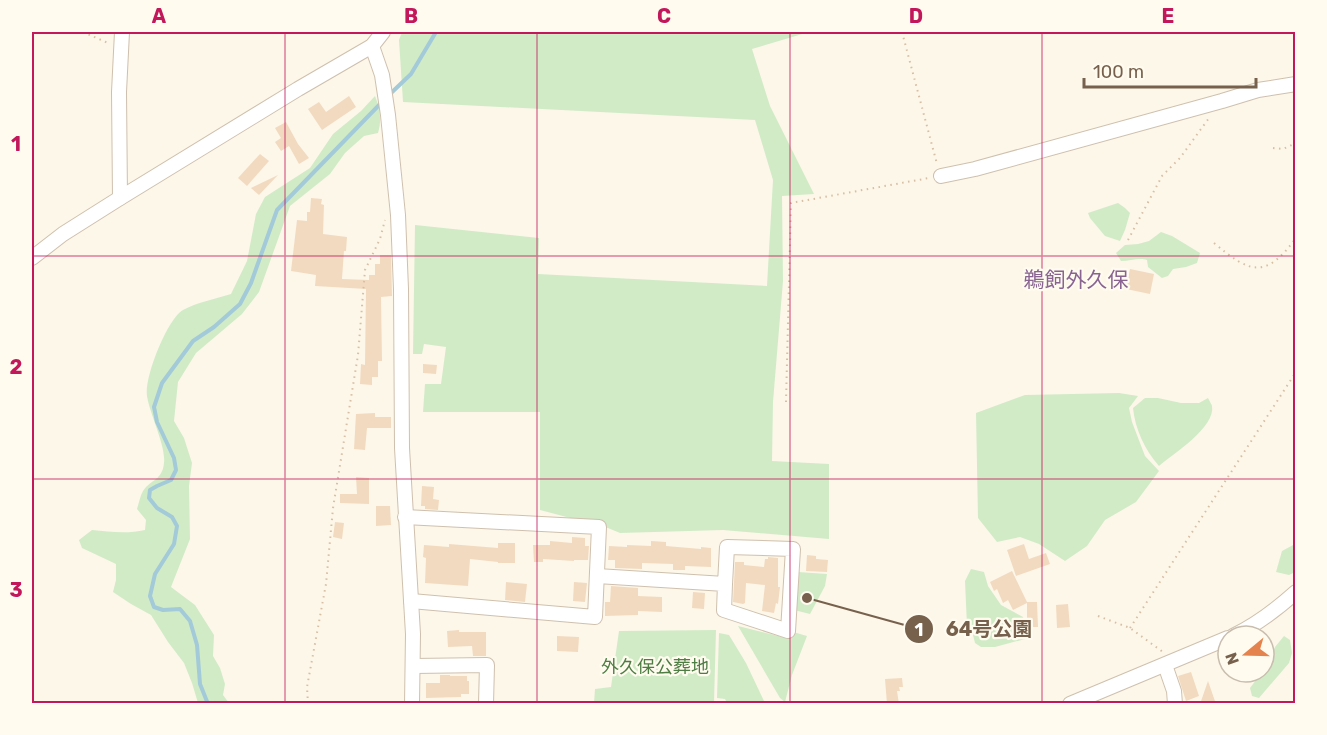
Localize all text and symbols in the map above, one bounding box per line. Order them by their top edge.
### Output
text: A [152,4,167,28]
text: B [404,4,418,28]
text: C [657,4,671,28]
text: D [909,4,923,28]
text: E [1162,4,1174,28]
scale bar [1084,51,1256,89]
text: 100 m [1093,61,1144,83]
text: 1 [11,132,21,156]
district label: 鵜飼外久保 [1024,267,1129,292]
text: 2 [10,355,23,379]
text: 3 [9,578,23,602]
callout: 64号公園 [904,610,1045,648]
text: 64号公園 [946,617,1032,641]
text: 1 [915,619,923,641]
north arrow [1216,624,1276,684]
text: N [1221,650,1243,667]
park label: 外久保公葬地 [601,656,709,678]

